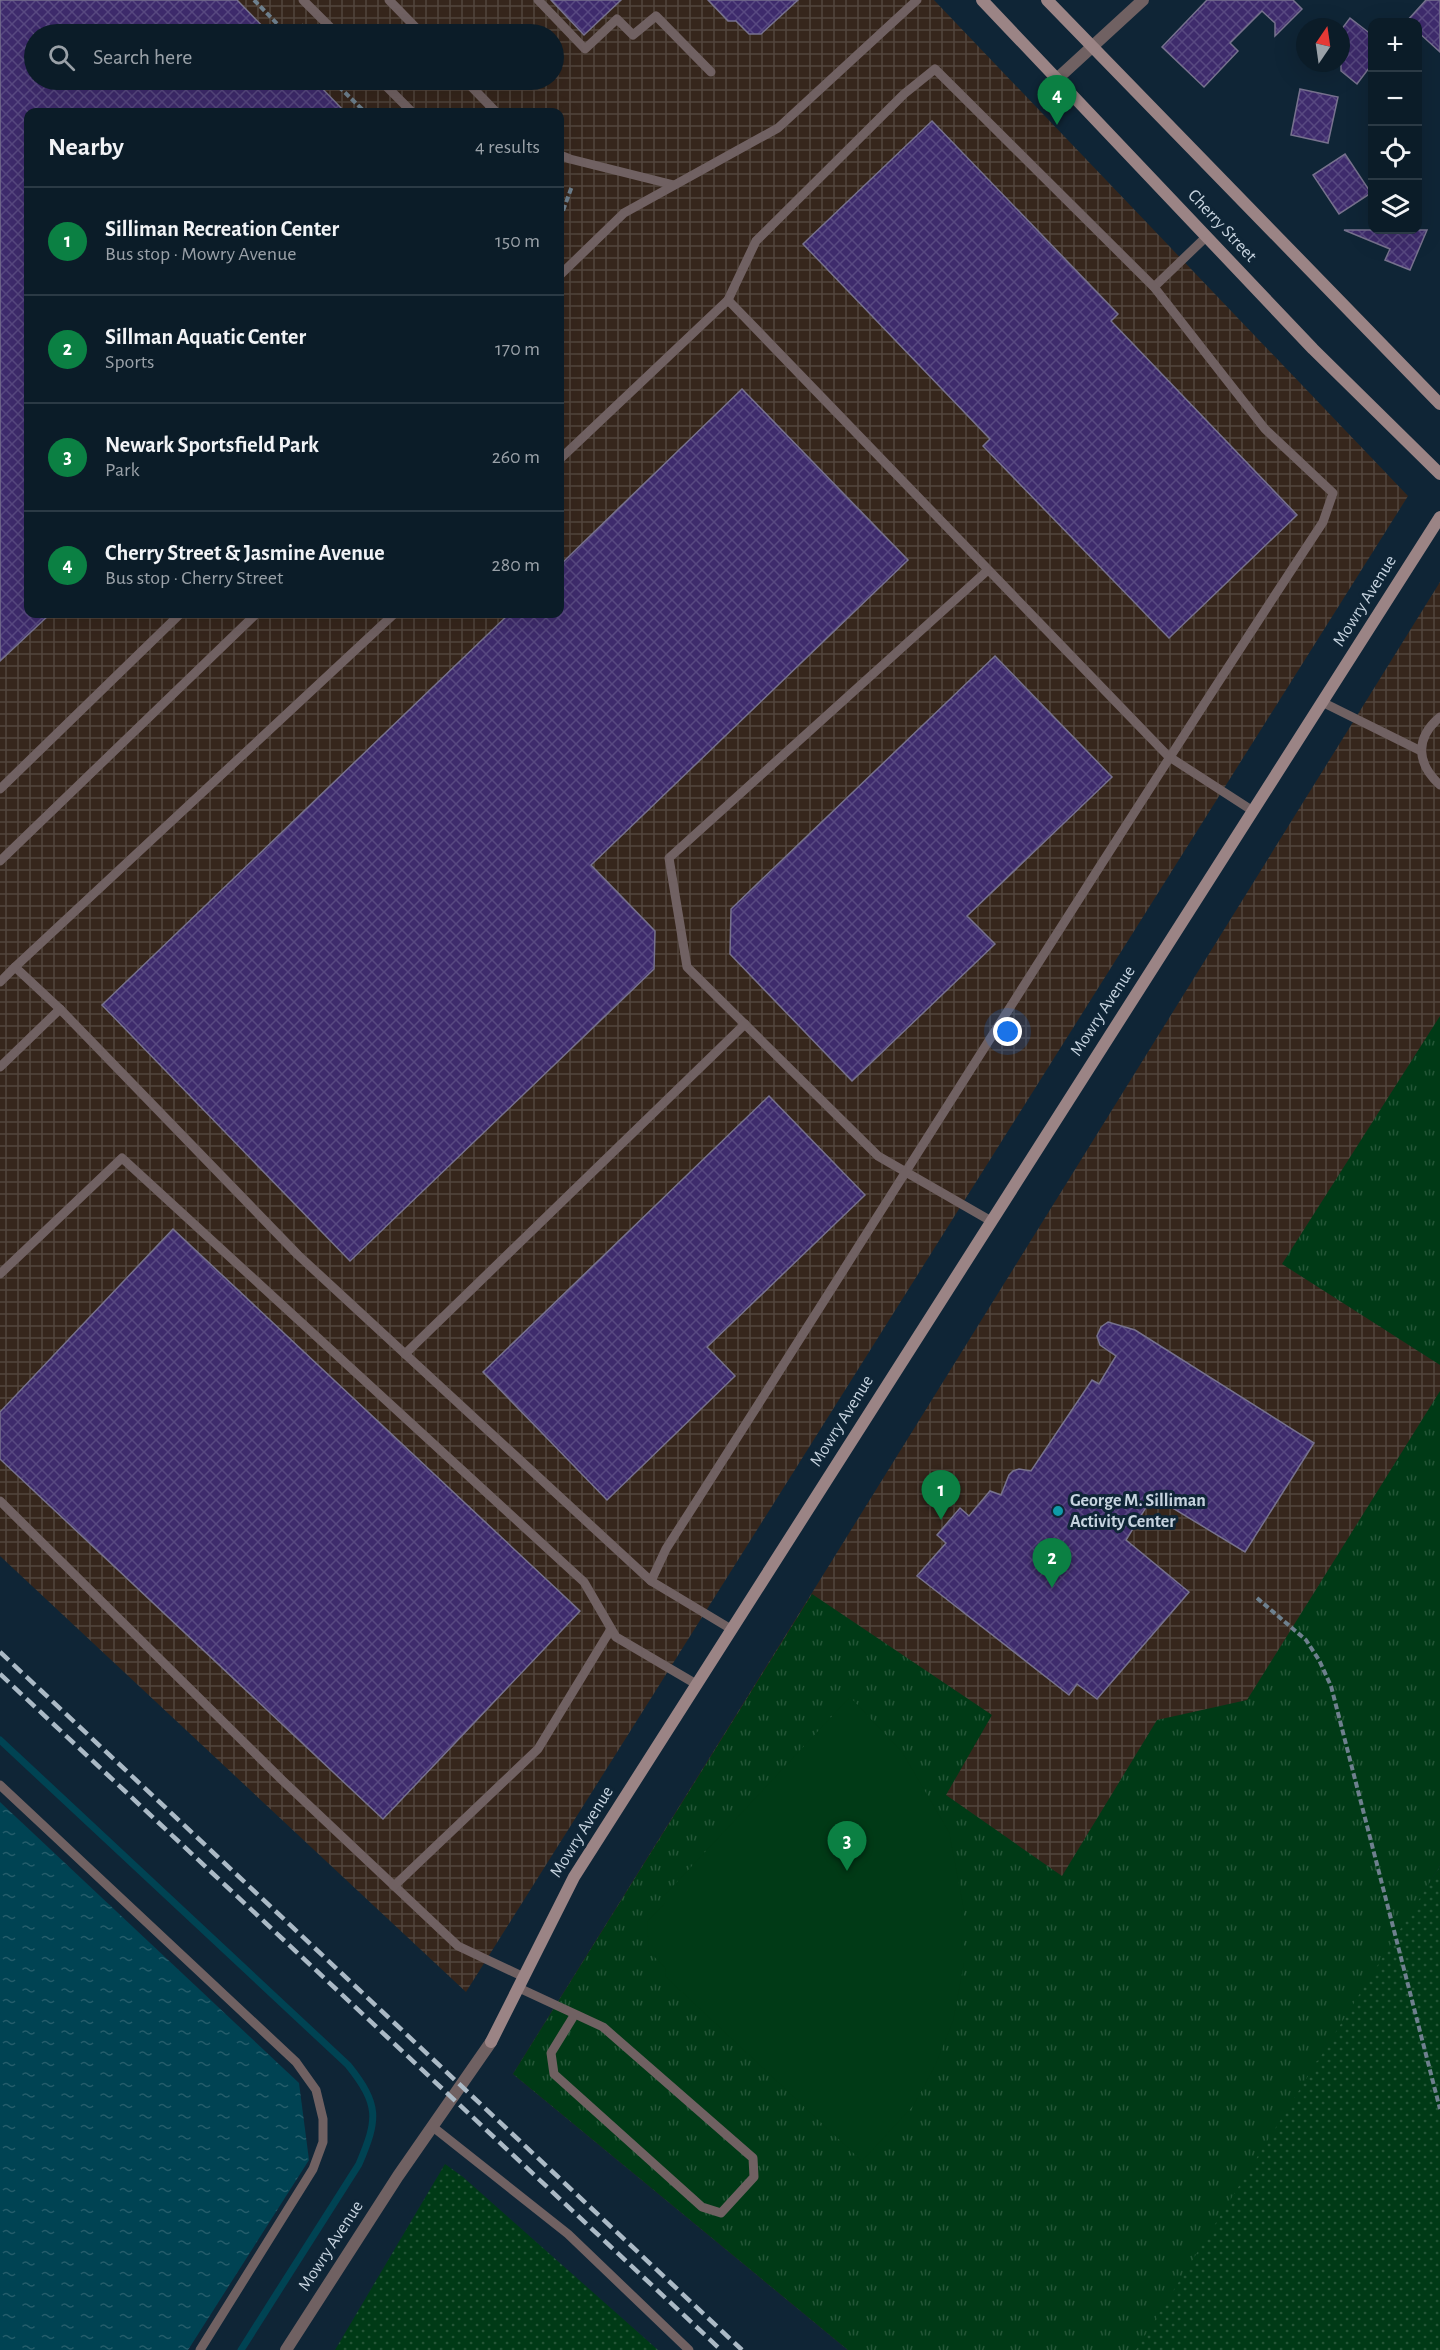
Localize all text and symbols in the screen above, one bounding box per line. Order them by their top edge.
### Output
north arrow [1296,18,1350,72]
map controls [1368,18,1422,234]
button: + [1368,18,1422,72]
search box [24,24,564,90]
icon: search [45,41,78,74]
text: Search here [93,46,192,68]
button: − [1368,72,1422,126]
pin: 4 [1038,76,1076,125]
button: locate [1368,126,1422,180]
text: Nearby [48,134,124,160]
text: 4 results [475,137,540,157]
button: layers [1368,180,1422,234]
street label: Cherry Street [1184,186,1260,266]
text: Silliman Recreation Center [105,218,339,240]
text: 1 [64,231,71,251]
text: 150 m [495,231,540,251]
text: Bus stop · Mowry Avenue [105,244,297,264]
text: Sillman Aquatic Center [105,326,306,348]
text: 2 [63,339,72,359]
text: 170 m [495,339,540,359]
text: Sports [105,352,154,372]
text: Newark Sportsfield Park [105,434,319,456]
text: 3 [63,447,72,467]
text: 260 m [492,447,540,467]
text: Park [105,460,140,480]
text: Cherry Street & Jasmine Avenue [105,542,385,564]
street label: Mowry Avenue [1330,552,1400,650]
text: 4 [62,555,73,575]
text: 280 m [492,555,540,575]
text: Bus stop · Cherry Street [105,568,283,588]
street label: Mowry Avenue [1067,963,1139,1059]
your location [993,1017,1022,1046]
street label: Mowry Avenue [807,1372,877,1470]
pin: 1 [922,1470,960,1520]
place label: George M. Silliman Activity Center [1070,1492,1206,1531]
marker: George M. Silliman Activity Center [1051,1504,1065,1518]
pin: 2 [1032,1538,1072,1588]
street label: Mowry Avenue [547,1783,617,1881]
pin: 3 [828,1822,866,1871]
street label: Mowry Avenue [295,2198,367,2294]

